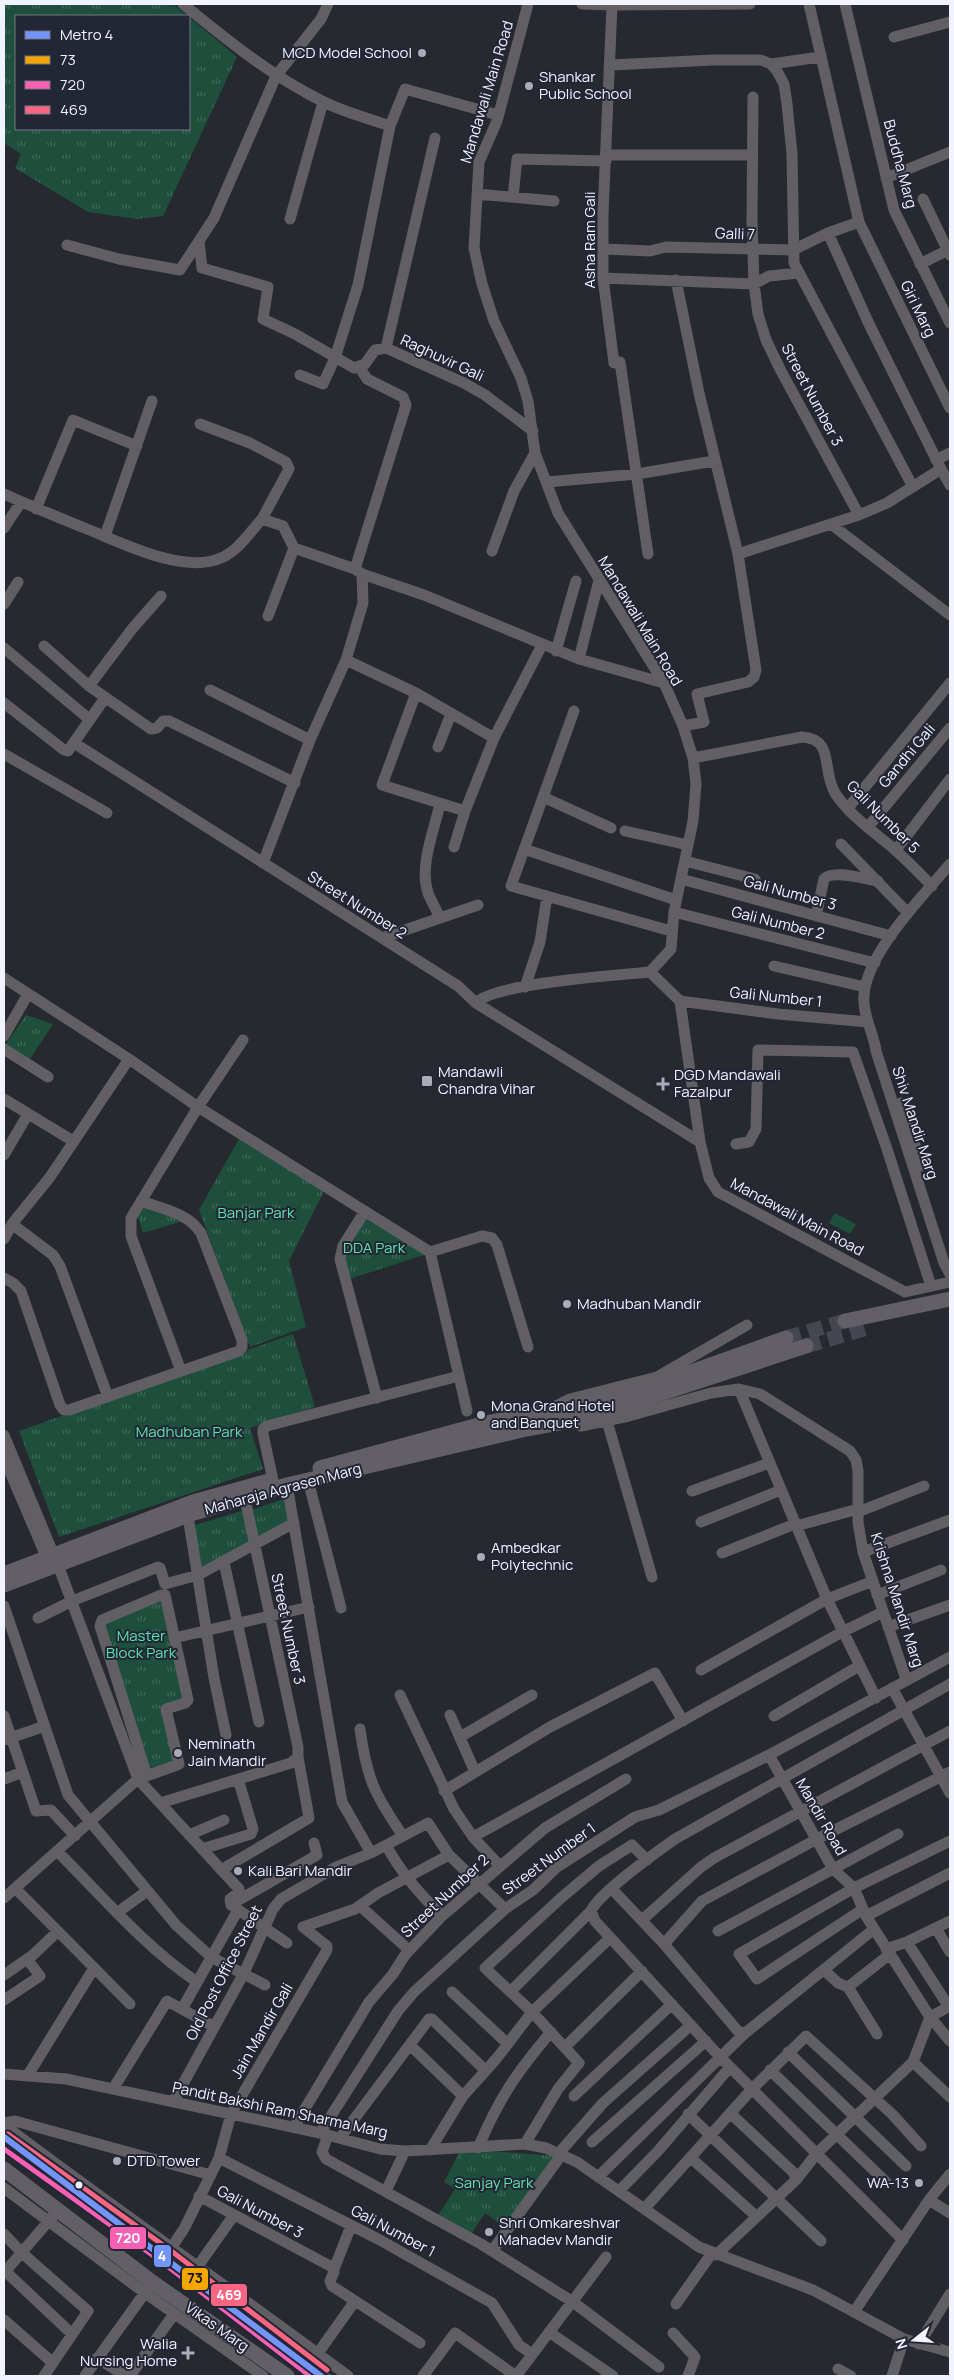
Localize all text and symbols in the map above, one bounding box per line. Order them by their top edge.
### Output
legend [15,15,190,130]
street label: Mandawali Main Road [455,18,518,166]
text: Metro 4 [60,24,114,45]
place label: MCD Model School [282,42,412,63]
marker: MCD Model School [416,47,428,59]
text: 73 [60,49,76,70]
place label: Shankar Public School [539,66,632,104]
text: 720 [60,74,85,95]
marker: Shankar Public School [523,80,535,92]
text: 469 [60,99,87,120]
street label: Buddha Marg [879,117,922,211]
street label: Asha Ram Gali [579,191,600,289]
street label: Galli 7 [715,222,755,245]
street label: Giri Marg [896,277,941,341]
street label: Raghuvir Gali [397,329,487,386]
street label: Street Number 3 [777,340,848,450]
street label: Mandawali Main Road [593,552,688,690]
street label: Gandhi Gali [874,719,940,792]
street label: Gali Number 5 [842,775,925,858]
street label: Street Number 2 [304,866,411,944]
street label: Gali Number 3 [741,870,839,915]
street label: Gali Number 2 [729,901,827,944]
street label: Gali Number 1 [729,981,823,1012]
place label: Mandawli Chandra Vihar [438,1061,536,1099]
place label: DGD Mandawali Fazalpur [674,1064,781,1102]
street label: Shiv Mandir Marg [887,1064,944,1182]
marker: Mandawli Chandra Vihar [420,1074,434,1088]
marker: DGD Mandawali Fazalpur [656,1077,670,1091]
street label: Mandawali Main Road [727,1173,868,1261]
park label: Banjar Park [218,1202,295,1223]
park label: DDA Park [343,1237,406,1258]
place label: Madhuban Mandir [577,1293,702,1314]
marker: Madhuban Mandir [561,1298,573,1310]
place label: Mona Grand Hotel and Banquet [491,1395,615,1433]
marker: Mona Grand Hotel and Banquet [475,1409,487,1421]
park label: Madhuban Park [136,1421,243,1442]
street label: Maharaja Agrasen Marg [202,1457,364,1520]
street label: Krishna Mandir Marg [866,1530,929,1670]
place label: Ambedkar Polytechnic [491,1537,573,1575]
marker: Ambedkar Polytechnic [475,1551,487,1563]
street label: Street Number 3 [266,1571,311,1686]
park label: Master Block Park [106,1625,177,1663]
place label: Neminath Jain Mandir [188,1733,267,1771]
marker: Neminath Jain Mandir [172,1747,184,1759]
street label: Mandir Road [791,1774,852,1859]
street label: Street Number 1 [498,1818,600,1900]
street label: Street Number 2 [396,1849,493,1942]
place label: Kali Bari Mandir [248,1860,353,1881]
marker: Kali Bari Mandir [232,1865,244,1877]
street label: Old Post Office Street [180,1901,267,2044]
street label: Jain Mandir Gali [226,1979,297,2082]
street label: Pandit Bakshi Ram Sharma Marg [170,2076,390,2143]
place label: DTD Tower [127,2150,201,2171]
marker: DTD Tower [111,2155,123,2167]
park label: Sanjay Park [455,2172,534,2193]
place label: WA-13 [867,2172,909,2193]
marker: WA-13 [913,2177,925,2189]
unlabelled marker [74,2180,84,2190]
street label: Gali Number 3 [213,2180,307,2243]
street label: Gali Number 1 [347,2200,439,2262]
place label: Shri Omkareshvar Mahadev Mandir [499,2212,621,2250]
line badge: 720 [109,2226,147,2250]
marker: Shri Omkareshvar Mahadev Mandir [483,2226,495,2238]
text: 720 [115,2228,141,2247]
line badge: 4 [153,2244,172,2268]
text: 4 [158,2246,166,2265]
line badge: 73 [181,2267,209,2291]
text: 73 [187,2268,203,2287]
line badge: 469 [210,2283,248,2307]
text: 469 [216,2285,242,2304]
street label: Vikas Marg [181,2297,254,2356]
north arrow [889,2315,939,2365]
place label: Walia Nursing Home [80,2333,177,2371]
text: N [891,2336,912,2352]
marker: Walia Nursing Home [181,2346,195,2360]

